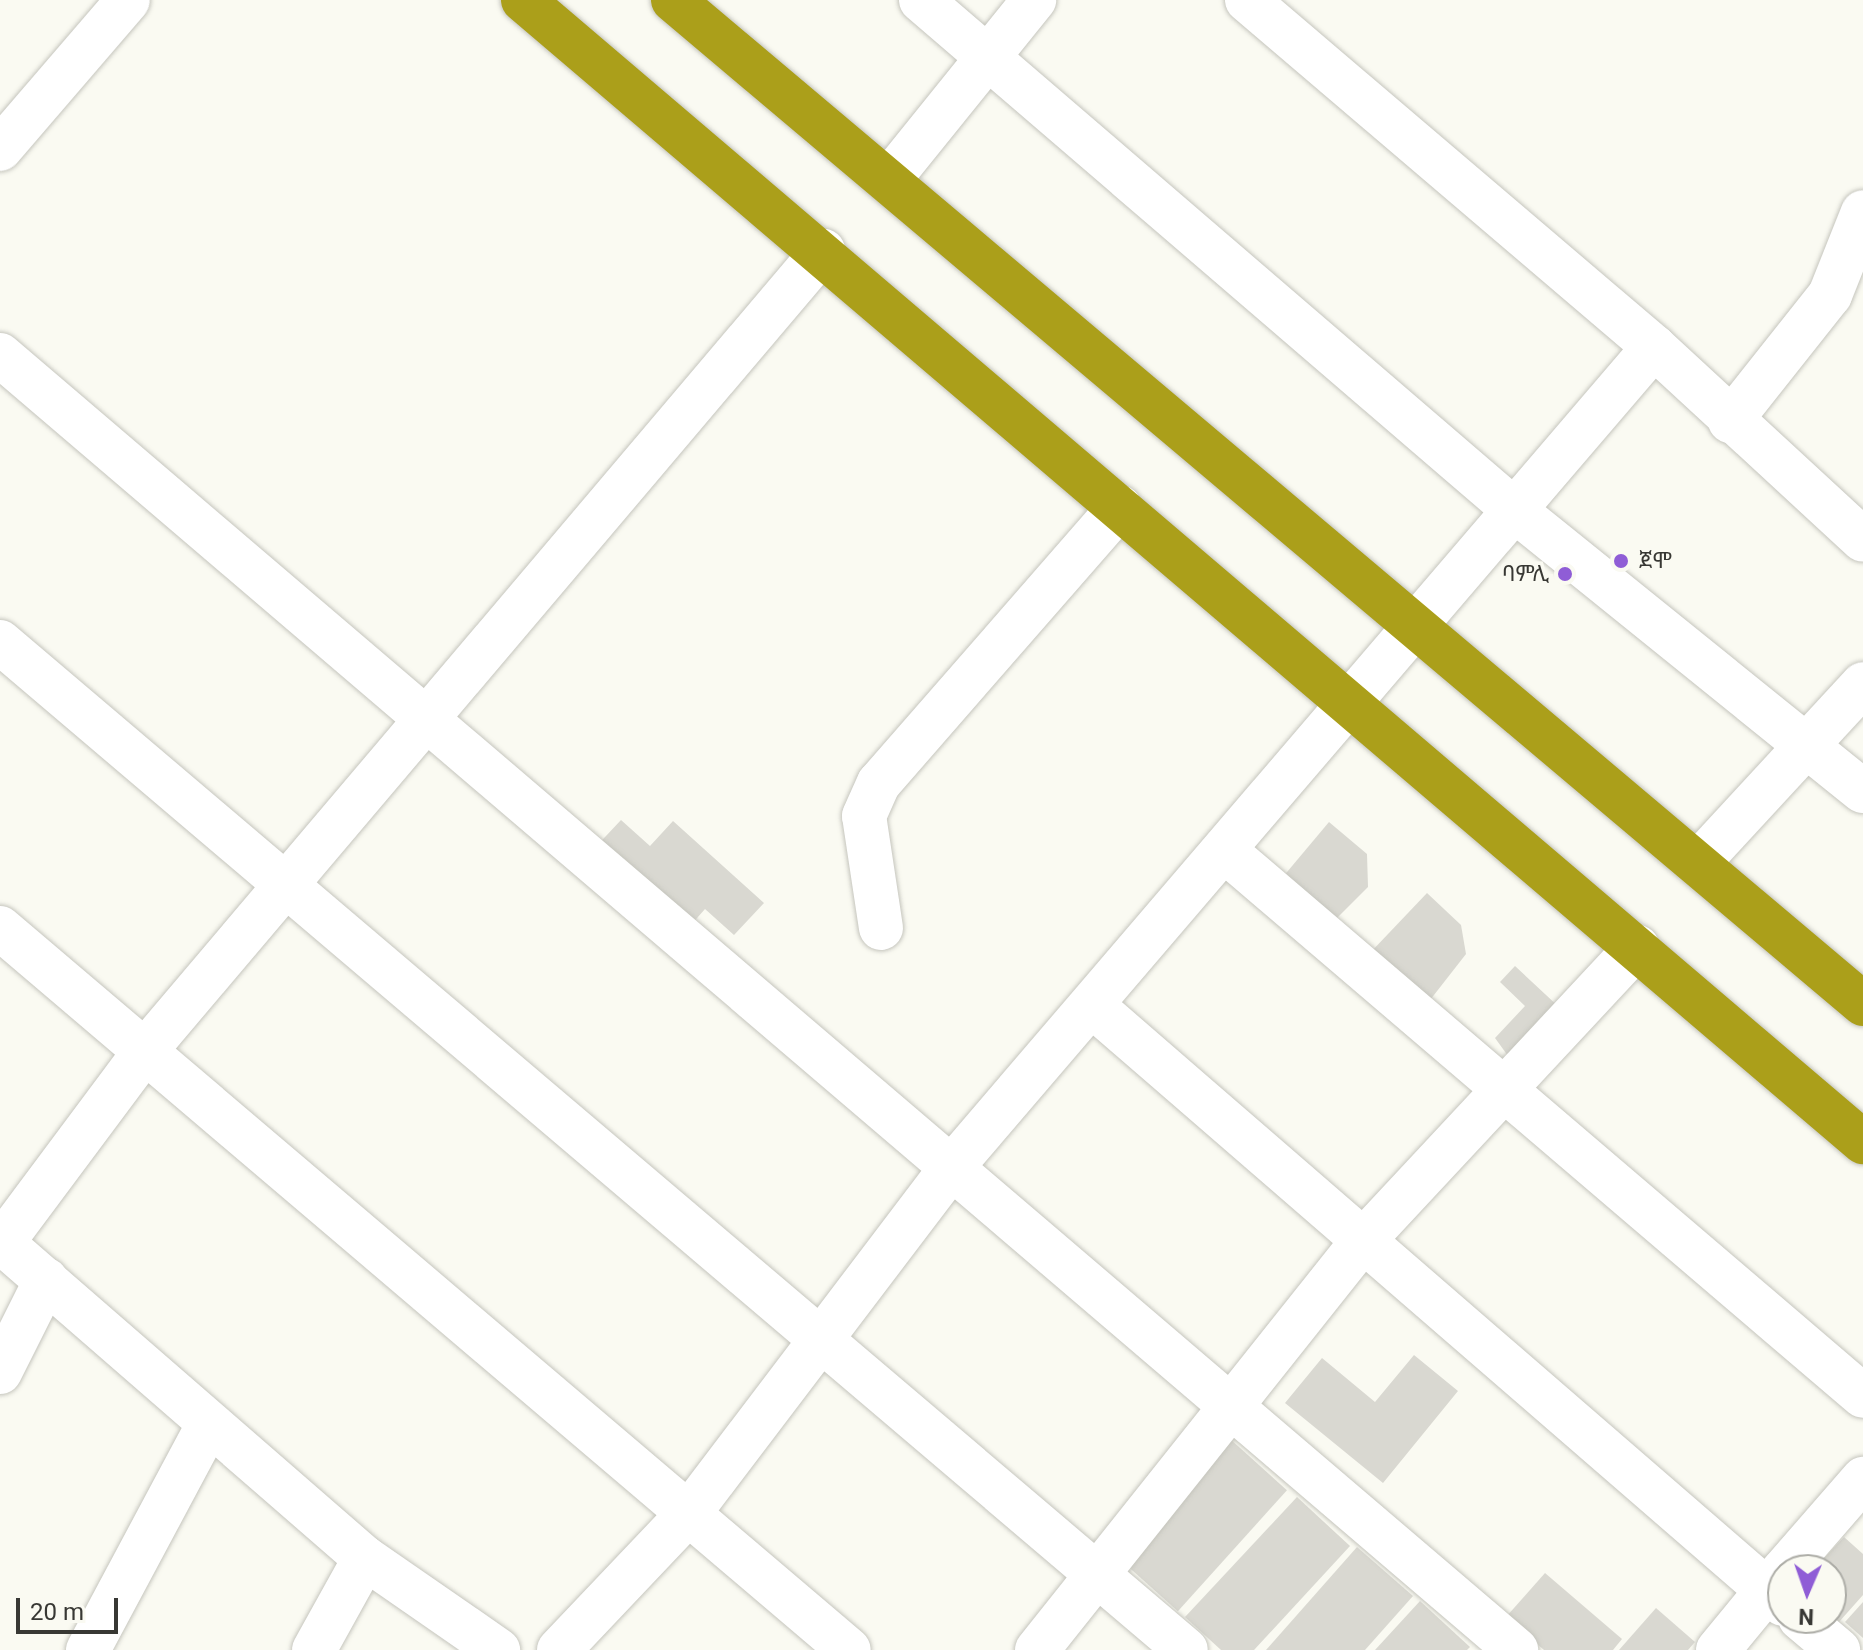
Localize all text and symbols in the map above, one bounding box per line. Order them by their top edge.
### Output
place label: ጀሞ [1639,548,1672,574]
marker: ጀሞ [1610,550,1632,572]
place label: ባምሊ [1502,561,1549,587]
marker: ባምሊ [1556,565,1574,583]
north arrow [1767,1554,1847,1634]
scale bar [20,1582,122,1632]
text: 20 m [30,1598,84,1626]
text: N [1798,1604,1814,1629]

